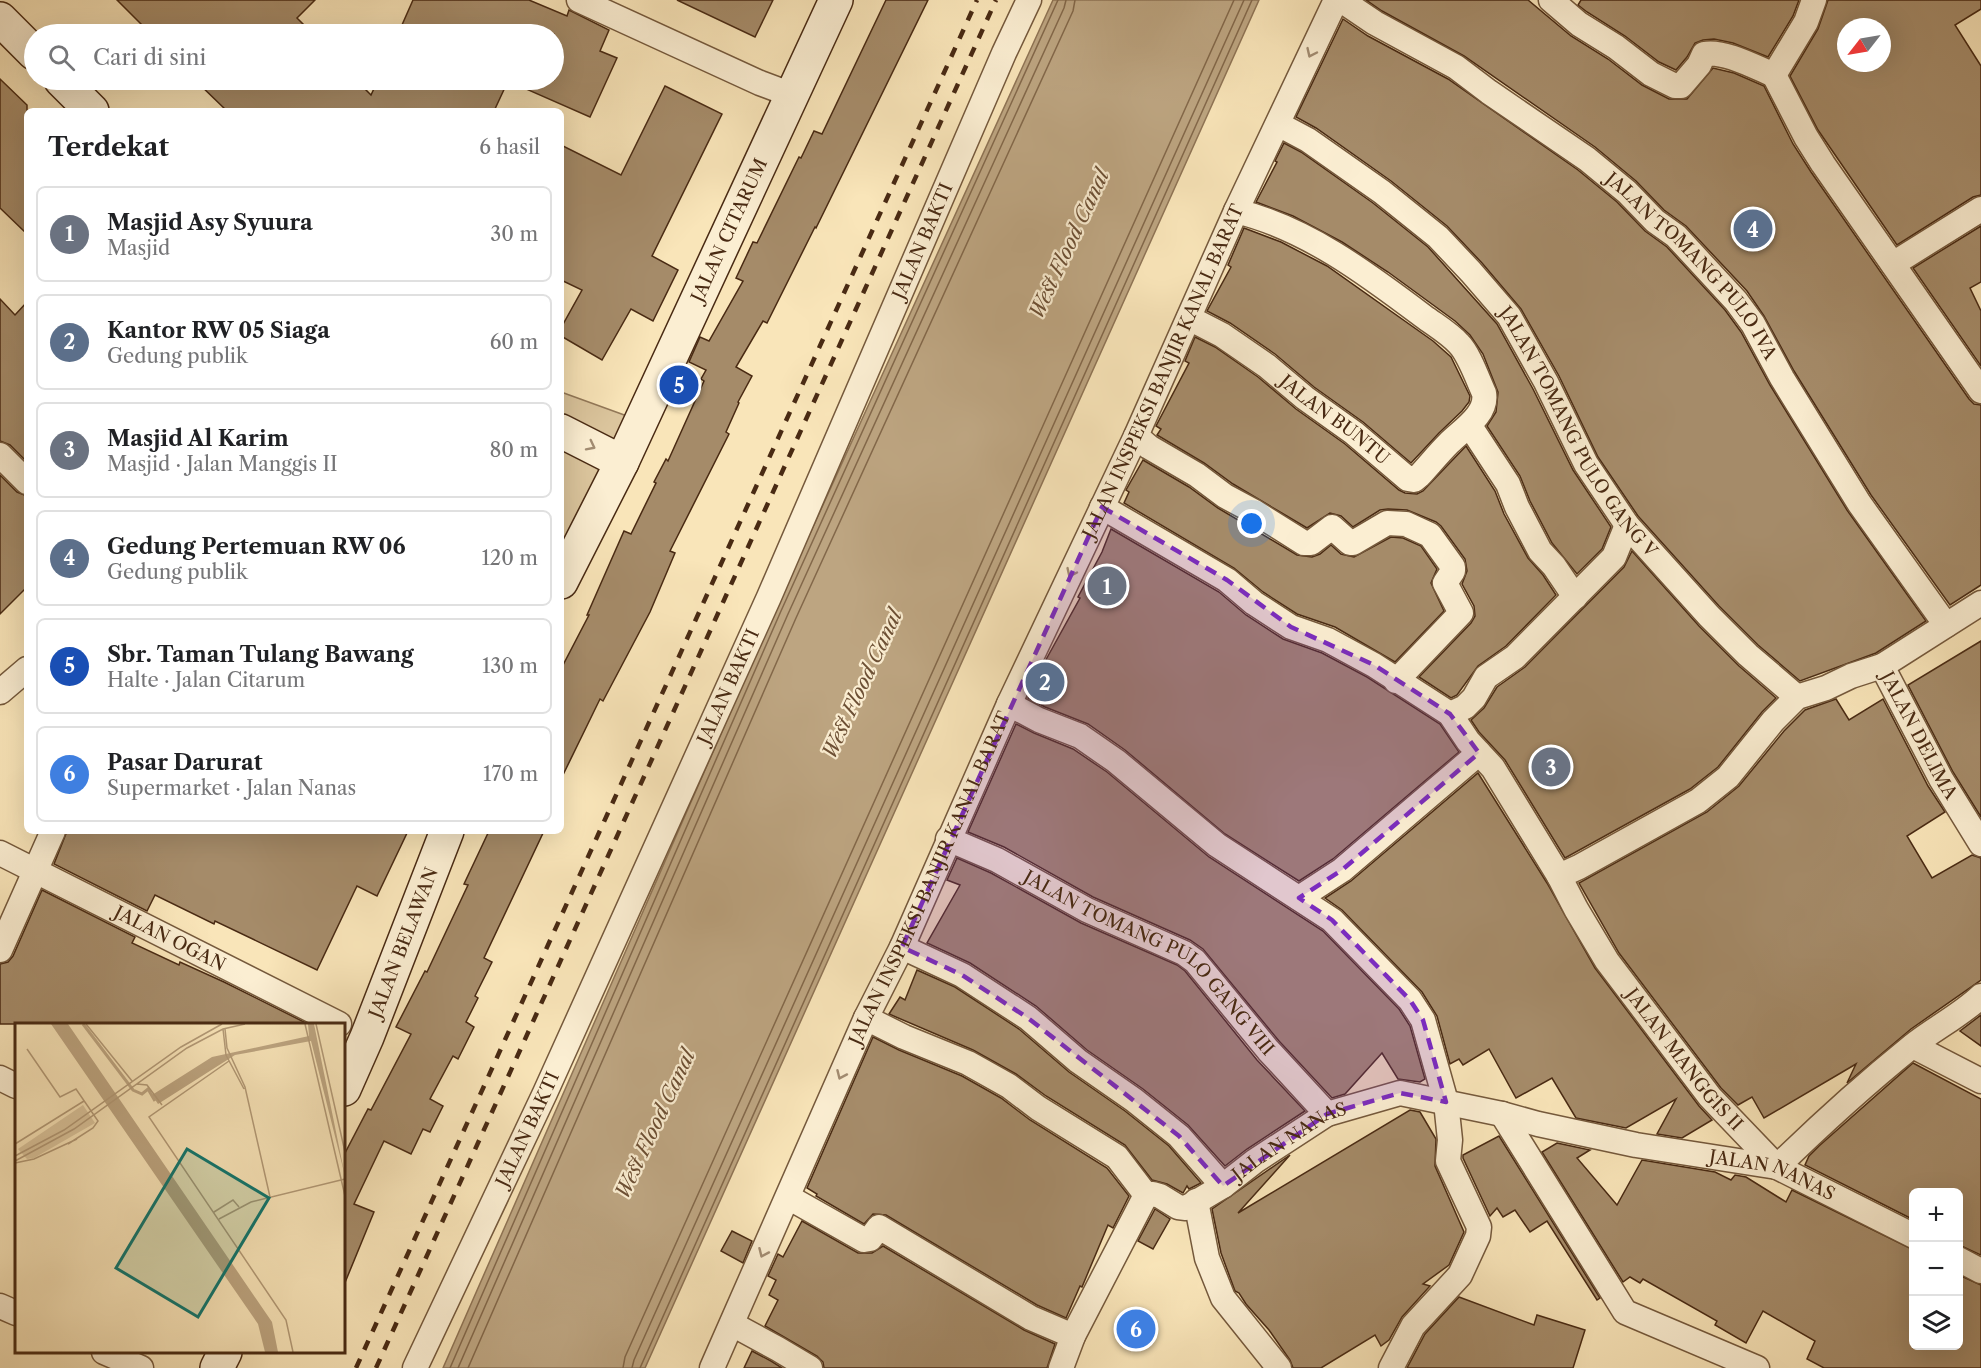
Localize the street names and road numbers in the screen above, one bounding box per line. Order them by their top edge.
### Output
street label: JALAN CITARUM [685,155,772,308]
street label: JALAN TOMANG PULO IVA [1599,166,1782,364]
street label: JALAN BAKTI [887,180,957,305]
street label: JALAN INSPEKSI BANJIR KANAL BARAT [1077,201,1249,545]
street label: JALAN TOMANG PULO GANG V [1493,300,1662,563]
street label: JALAN BUNTU [1273,368,1394,469]
street label: JALAN BAKTI [692,625,764,751]
street label: JALAN DELIMA [1875,665,1962,804]
street label: JALAN INSPEKSI BANJIR KANAL BARAT [843,708,1016,1051]
street label: JALAN BELAWAN [363,864,443,1024]
street label: JALAN TOMANG PULO GANG VIII [1017,864,1279,1060]
street label: JALAN OGAN [108,900,229,976]
street label: JALAN MANGGIS II [1619,982,1747,1135]
street label: JALAN BAKTI [490,1068,564,1193]
street label: JALAN NANAS [1225,1098,1349,1187]
street label: JALAN NANAS [1705,1145,1839,1205]

